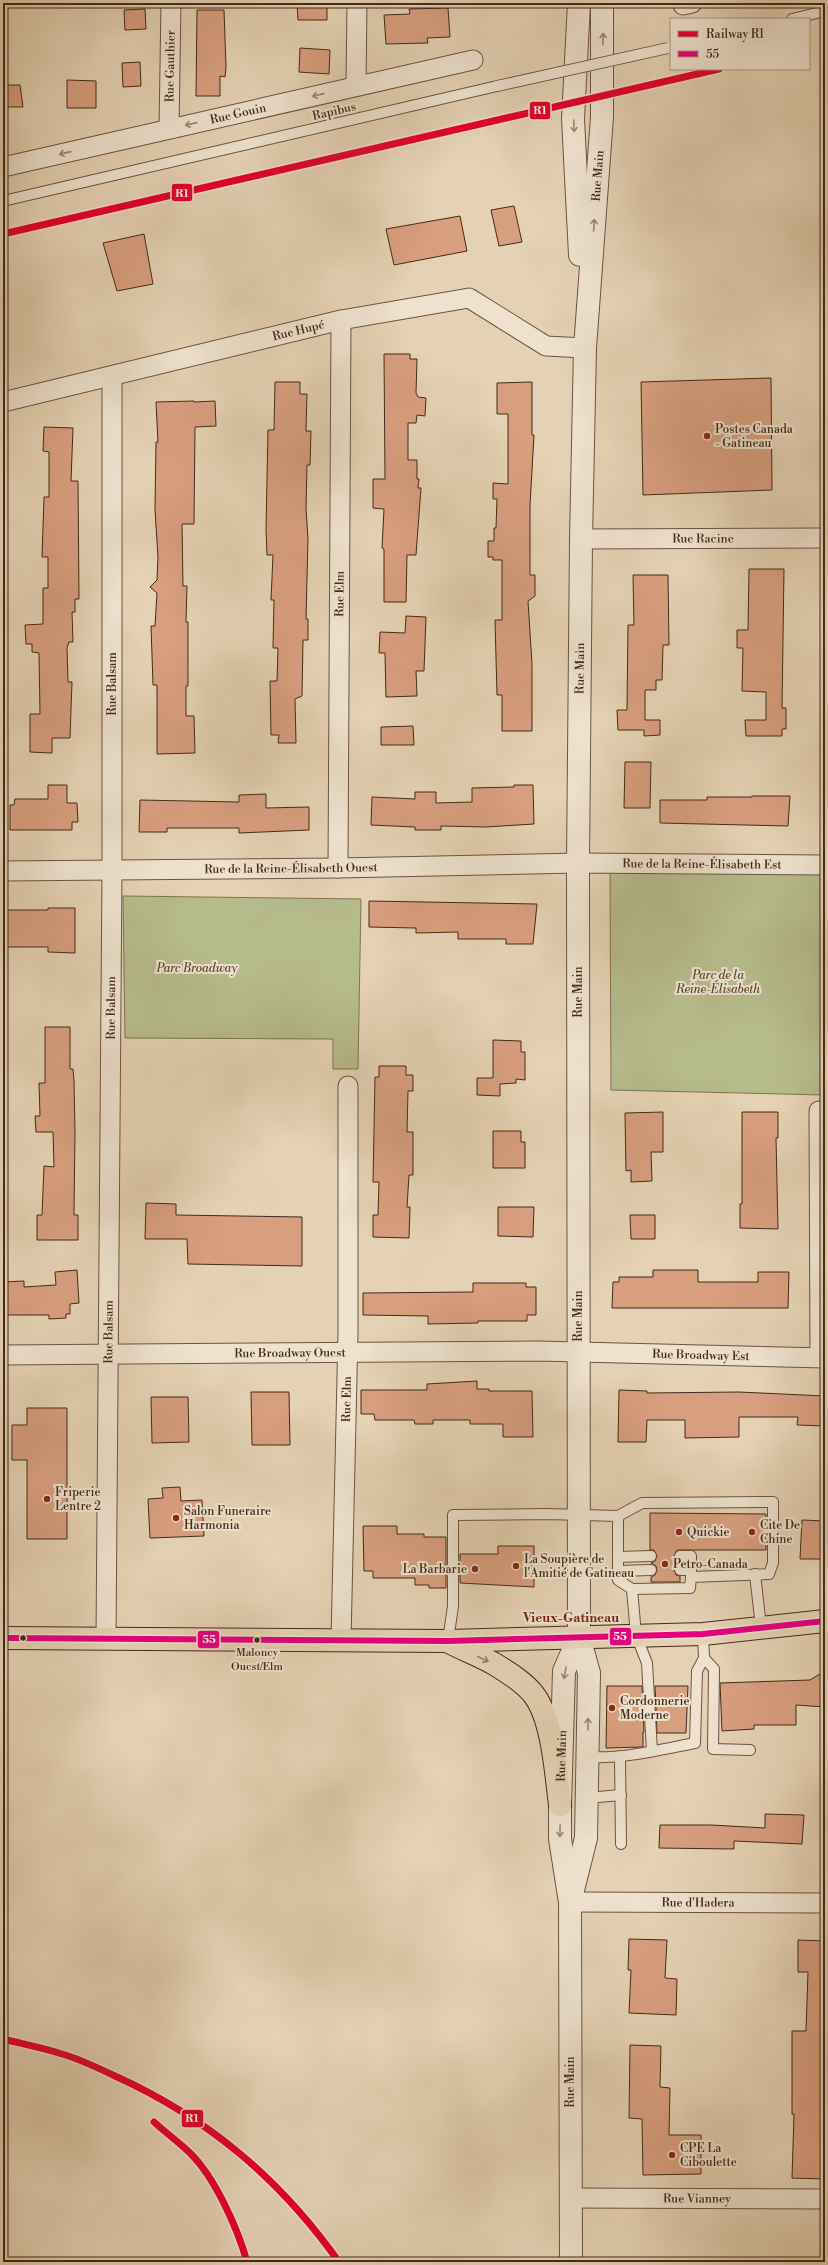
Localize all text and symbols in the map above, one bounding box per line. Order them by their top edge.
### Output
legend [670,18,810,70]
text: Railway R1 [706,27,765,42]
street label: Rue Gauthier [162,30,179,102]
one-way arrow [599,33,607,46]
text: 55 [706,47,720,62]
one-way arrow [312,92,325,99]
street label: Rapibus [311,99,357,124]
street label: Rue Gouin [209,100,268,128]
line badge: R1 [529,101,551,120]
text: R1 [533,104,547,118]
one-way arrow [570,119,577,132]
one-way arrow [185,120,198,128]
one-way arrow [58,149,71,157]
street label: Rue Main [589,150,608,202]
line badge: R1 [171,183,193,202]
text: R1 [175,187,189,201]
one-way arrow [591,219,598,232]
street label: Rue Hupé [271,317,326,344]
place label: Postes Canada - Gatineau [715,422,794,451]
marker: Postes Canada - Gatineau [702,431,712,441]
street label: Rue Racine [672,531,734,547]
street label: Rue Elm [332,570,348,617]
street label: Rue Main [573,643,588,694]
street label: Rue Balsam [105,652,120,716]
street label: Rue de la Reine-Élisabeth Est [622,855,782,873]
street label: Rue de la Reine-Élisabeth Ouest [204,859,379,877]
park label: Parc Broadway [156,961,238,976]
street label: Rue Main [571,966,586,1018]
park label: Parc de la Reine-Élisabeth [675,968,760,997]
street label: Rue Balsam [104,976,119,1040]
street label: Rue Main [571,1290,586,1342]
street label: Rue Balsam [101,1300,117,1364]
street label: Rue Broadway Ouest [234,1345,347,1361]
street label: Rue Broadway Est [652,1347,751,1364]
street label: Rue Elm [339,1375,355,1422]
place label: Friperie Lentre 2 [55,1485,101,1514]
marker: Friperie Lentre 2 [42,1494,52,1504]
place label: Salon Funeraire Harmonia [184,1504,271,1533]
marker: Salon Funeraire Harmonia [171,1513,181,1523]
place label: Cite De Chine [760,1518,800,1547]
place label: Quickie [687,1525,730,1540]
marker: Quickie [674,1527,684,1537]
marker: Cite De Chine [747,1527,757,1537]
place label: La Soupière de l'Amitié de Gatineau [524,1552,634,1581]
place label: Petro-Canada [673,1557,749,1572]
marker: Petro-Canada [660,1559,670,1569]
marker: La Soupière de l'Amitié de Gatineau [511,1561,521,1571]
place label: La Barbarie [403,1562,467,1577]
marker: La Barbarie [470,1564,480,1574]
district label: Vieux-Gatineau [522,1610,619,1626]
line badge: 55 [609,1627,632,1646]
line badge: 55 [197,1630,220,1649]
text: 55 [613,1630,627,1644]
unlabelled marker [18,1633,28,1643]
text: 55 [202,1633,216,1647]
marker: Maloney Ouest/Elm [252,1635,262,1645]
place label: Maloney Ouest/Elm [231,1646,283,1674]
one-way arrow [476,1656,488,1663]
one-way arrow [561,1666,569,1679]
place label: Cordonnerie Moderne [620,1694,689,1723]
marker: Cordonnerie Moderne [607,1703,617,1713]
one-way arrow [584,1718,592,1731]
street label: Rue Main [554,1730,570,1782]
one-way arrow [556,1824,564,1837]
street label: Rue d'Hadera [661,1895,735,1911]
street label: Rue Main [563,2056,578,2108]
line badge: R1 [181,2109,204,2128]
text: R1 [185,2112,199,2126]
place label: CPE La Ciboulette [680,2141,737,2170]
marker: CPE La Ciboulette [667,2150,677,2160]
street label: Rue Vianney [663,2191,731,2207]

